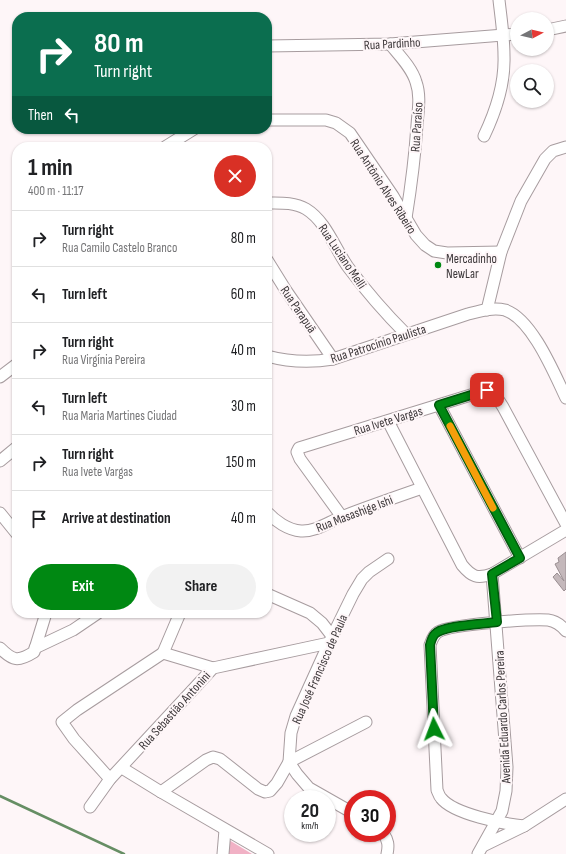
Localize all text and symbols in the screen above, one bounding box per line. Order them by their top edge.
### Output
north arrow [510,12,554,56]
map controls [510,12,554,108]
text: 80 m [94,27,143,60]
icon: right [28,28,80,80]
street label: Rua Pardinho [363,35,421,53]
text: Turn right [94,61,152,82]
button: search [510,64,554,108]
street label: Rua Paraíso [407,102,427,152]
icon: left [61,104,83,126]
text: Then [28,106,53,125]
street label: Rua Antônio Alves Ribeiro [346,136,420,237]
text: 1 min [28,153,73,182]
button: close [214,155,256,197]
text: 400 m · 11:17 [28,183,83,199]
text: Turn right [62,221,114,240]
street label: Rua Luciano Melli [315,221,370,292]
icon: right [28,228,50,250]
text: 80 m [231,229,256,248]
text: Rua Camilo Castelo Branco [62,240,177,256]
place label: Mercadinho NewLar [446,251,497,282]
marker: Mercadinho NewLar [433,260,443,270]
street label: Rua Parapuã [277,283,320,336]
icon: left [28,284,50,306]
text: Turn left [62,285,107,304]
text: 60 m [231,285,256,304]
street label: Rua Patrocínio Paulista [329,321,428,367]
text: Turn right [62,333,114,352]
icon: right [28,340,50,362]
text: 40 m [231,341,256,360]
text: Rua Virgínia Pereira [62,352,145,368]
pin [470,373,504,407]
icon: arrive [476,379,498,401]
text: Turn left [62,389,107,408]
icon: left [28,396,50,418]
text: 30 m [231,397,256,416]
street label: Rua Ivete Vargas [352,403,425,439]
text: Rua Maria Martines Ciudad [62,408,177,424]
text: Turn right [62,445,114,464]
icon: right [28,452,50,474]
text: 150 m [226,453,256,472]
text: Rua Ivete Vargas [62,464,133,480]
street label: Rua Masashige Ishi [314,492,395,536]
icon: arrive [28,508,50,530]
text: Arrive at destination [62,509,171,528]
text: 40 m [231,509,256,528]
button: Exit [28,564,138,610]
button: Share [146,564,256,610]
street label: Rua José Francisco de Paula [289,612,351,727]
street label: Avenida Eduardo Carlos Pereira [492,650,515,785]
street label: Rua Sebastião Antonini [135,668,214,753]
position arrow [413,708,455,750]
speed limit sign: 30 [344,790,396,842]
text: 20 [301,799,319,823]
text: km/h [301,820,319,832]

